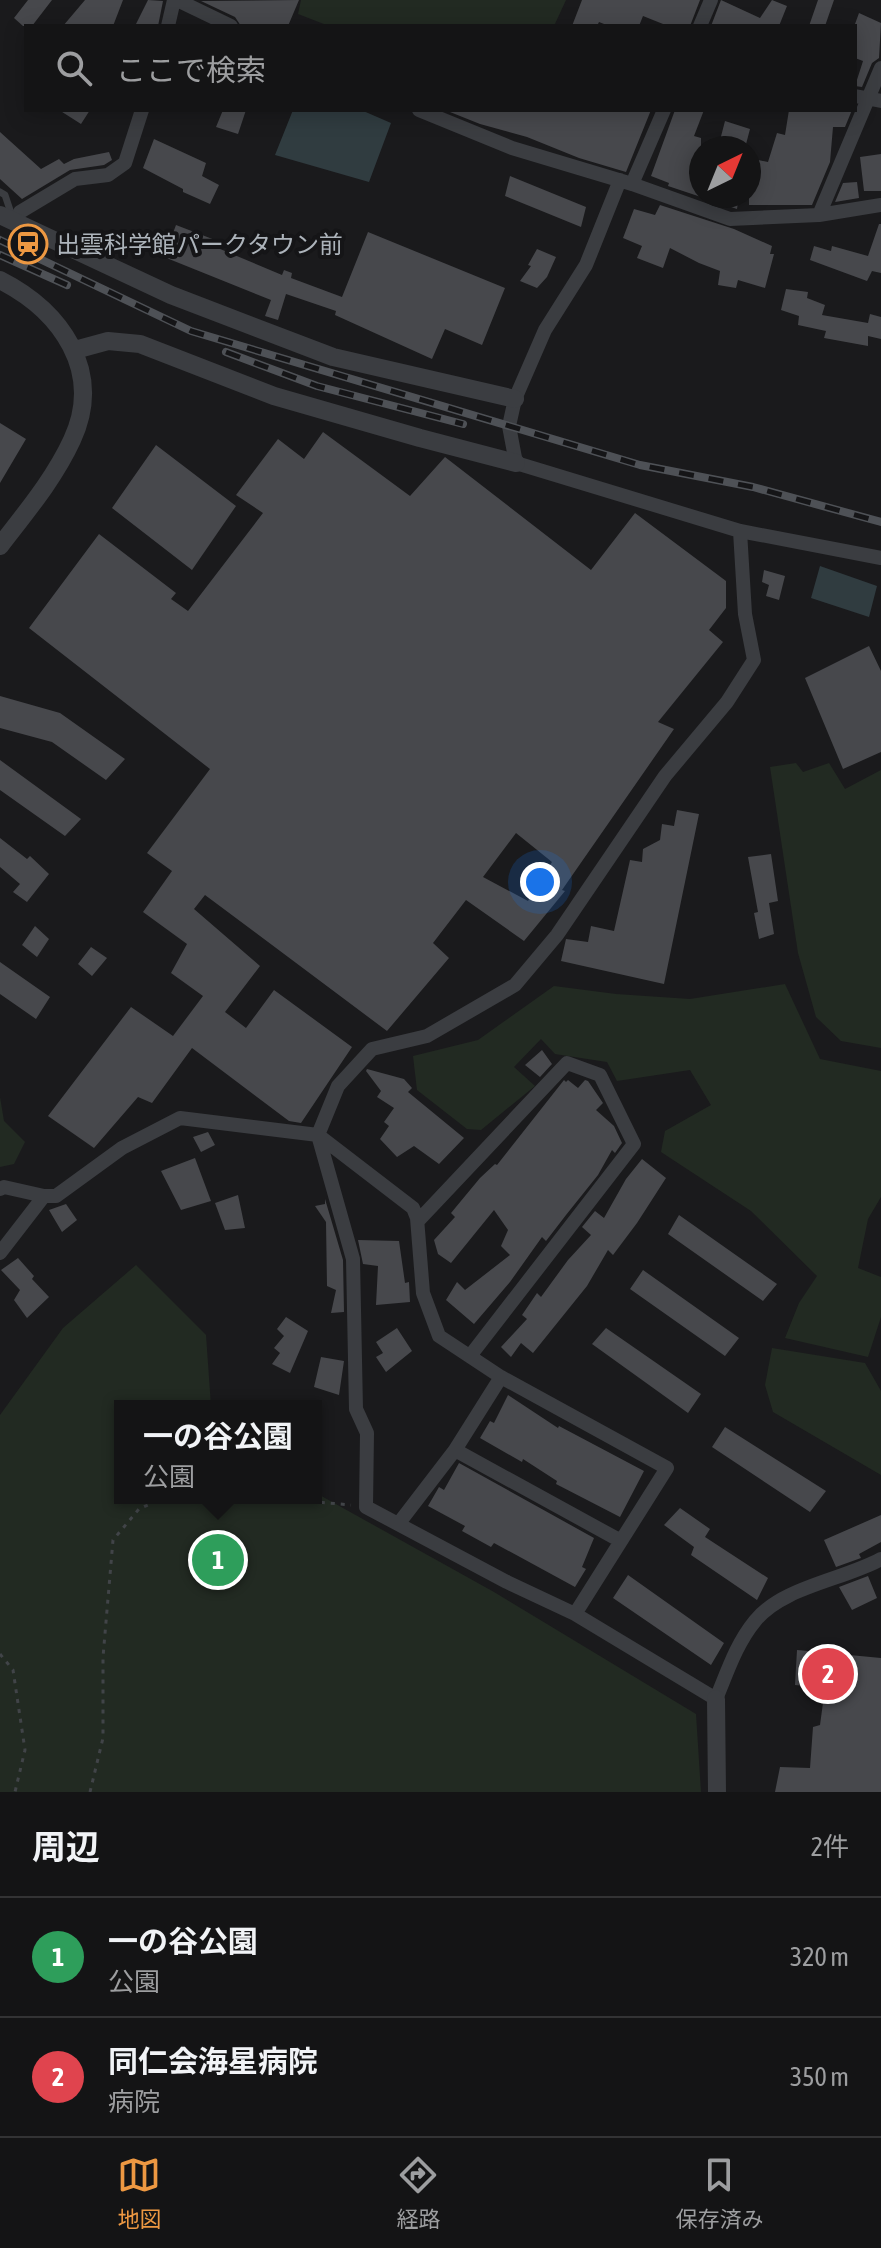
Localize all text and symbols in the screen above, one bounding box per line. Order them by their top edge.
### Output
search box [24,24,857,112]
icon: search [52,46,96,90]
text: ここで検索 [116,53,266,87]
north arrow [689,136,761,208]
station icon: 出雲科学館パークタウン前 [7,223,49,265]
place label: 出雲科学館パークタウン前 [56,231,343,258]
your location [520,862,560,902]
popup [114,1400,322,1504]
text: 一の谷公園 [143,1419,293,1453]
text: 公園 [143,1462,195,1492]
pin: 1 [192,1530,244,1590]
pin: 2 [802,1644,854,1704]
text: 周辺 [32,1827,100,1866]
text: 2件 [811,1832,849,1862]
text: 一の谷公園 [108,1924,258,1958]
text: 1 [52,1942,64,1972]
text: 320 m [790,1942,849,1972]
text: 公園 [108,1967,160,1997]
text: 同仁会海星病院 [108,2044,318,2078]
text: 2 [52,2062,64,2092]
text: 350 m [790,2062,849,2092]
text: 病院 [108,2087,160,2117]
tab: 地図 [117,2153,162,2233]
tab: 経路 [396,2153,441,2233]
tab: 保存済み [675,2153,764,2233]

